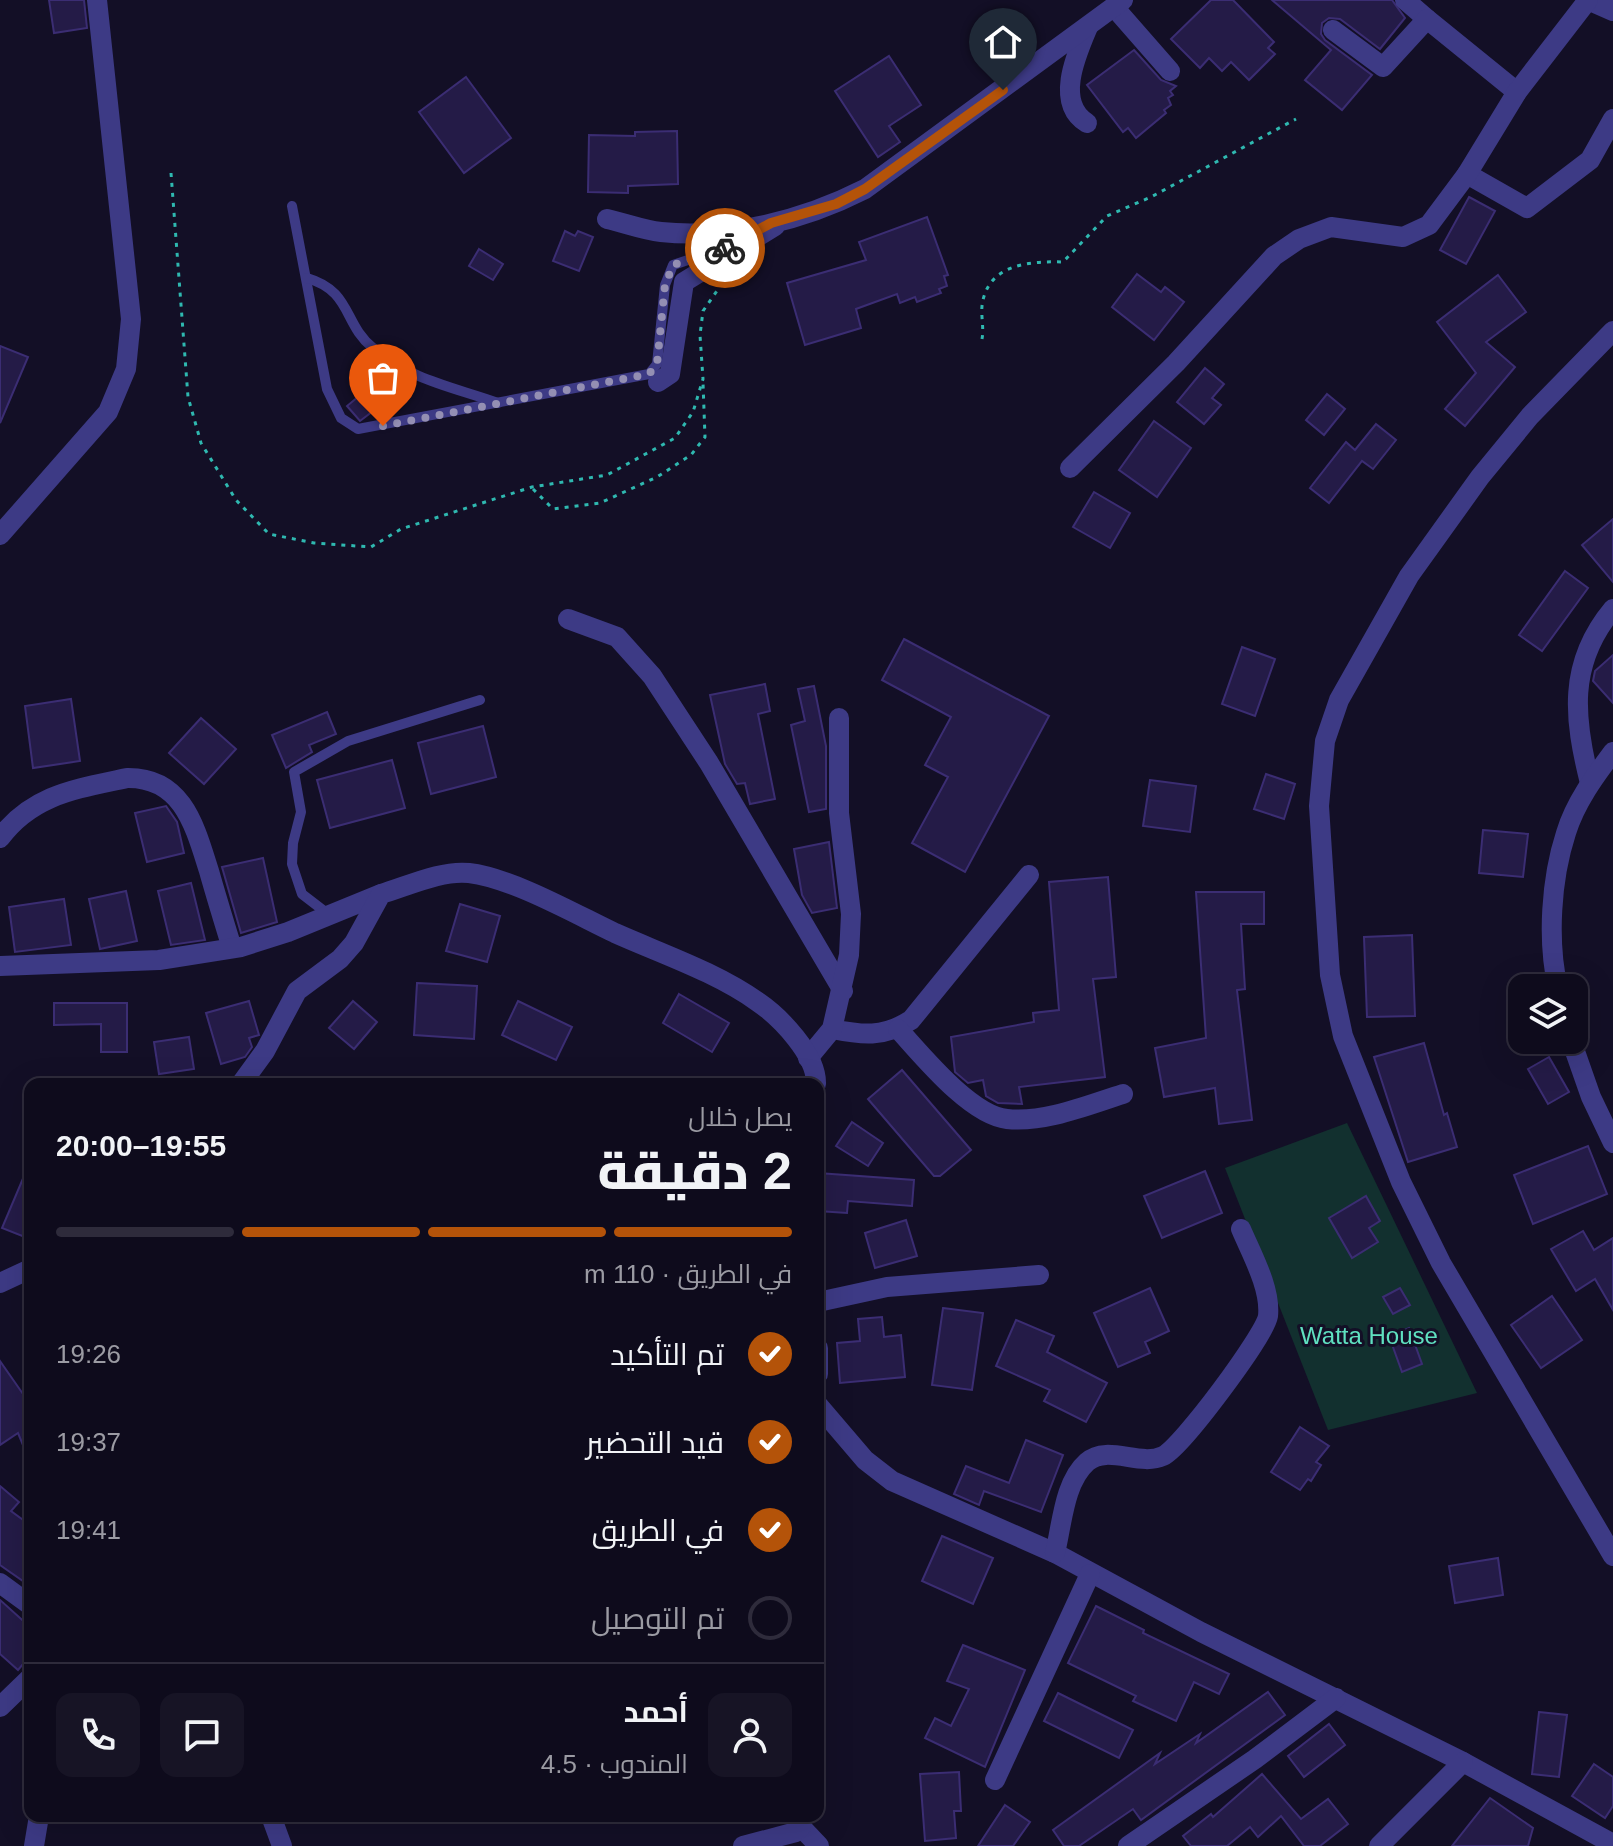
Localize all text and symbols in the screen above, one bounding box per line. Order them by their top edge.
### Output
pin [969,8,1037,90]
icon: home [981,20,1025,64]
courier [685,208,765,288]
icon: bike [703,226,747,270]
pin [349,344,417,426]
icon: bag [361,356,405,400]
map controls [1508,974,1588,1054]
button: layers [1508,974,1588,1054]
text: يصل خلال [688,1102,792,1132]
text: 19:55–20:00 [56,1129,226,1162]
text: 2 دقيقة [598,1142,792,1200]
text: في الطريق · 110 m [584,1259,792,1289]
park label: Watta House [1300,1322,1438,1349]
icon: check [748,1332,792,1376]
text: تم التأكيد [610,1338,724,1371]
text: 19:26 [56,1339,121,1369]
icon: check [748,1420,792,1464]
text: قيد التحضير [586,1426,724,1459]
text: 19:37 [56,1427,121,1457]
icon: check [748,1508,792,1552]
text: في الطريق [592,1514,724,1547]
text: 19:41 [56,1515,121,1545]
text: تم التوصيل [591,1602,724,1635]
button: phone [56,1693,140,1777]
button: chat [160,1693,244,1777]
button: person [708,1693,792,1777]
text: أحمد [624,1695,688,1728]
text: المندوب · 4.5 [541,1749,688,1779]

